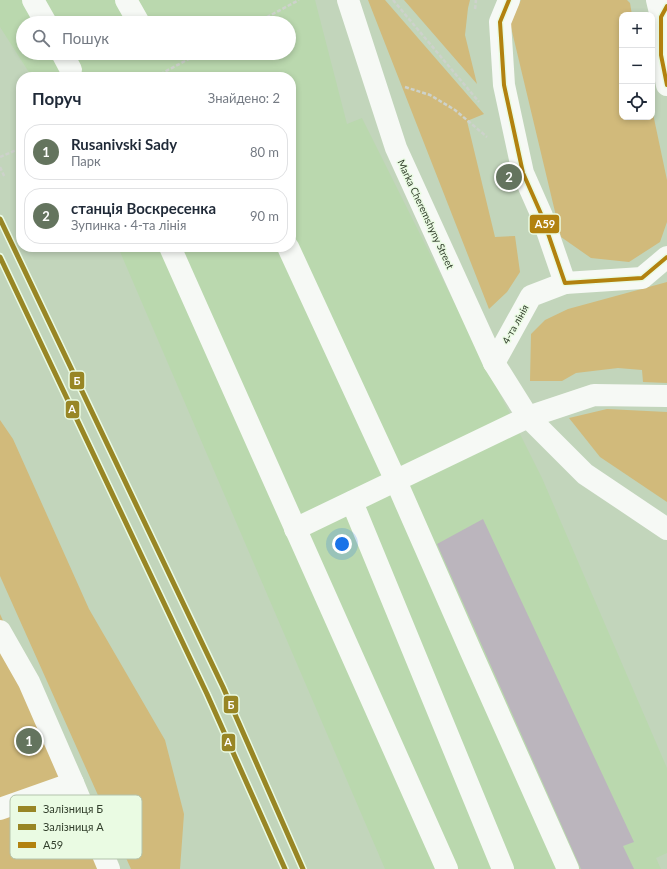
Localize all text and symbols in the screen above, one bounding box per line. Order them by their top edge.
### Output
map controls [619,12,655,120]
button: + [619,12,655,48]
search box [16,16,296,60]
icon: search [30,27,52,49]
text: Пошук [62,29,109,47]
button: − [619,48,655,84]
button: locate [619,84,655,120]
text: Поруч [32,88,82,109]
text: Знайдено: 2 [208,90,280,106]
text: Rusanivski Sady [71,135,177,153]
text: 1 [42,144,50,160]
text: 80 m [250,144,279,160]
text: Парк [71,153,101,169]
street label: Marka Cheremshyny Street [395,158,457,271]
pin: 2 [496,162,522,192]
text: станція Воскресенка [71,199,216,217]
text: 2 [42,208,50,224]
text: 90 m [250,208,279,224]
line badge: А59 [529,214,560,234]
text: Зупинка · 4-та лінія [71,217,186,233]
text: А59 [534,217,555,230]
street label: 4-та лінія [499,302,531,346]
line badge: Б [69,371,85,390]
text: Б [74,374,81,387]
line badge: A [65,400,80,419]
text: A [67,402,76,415]
your location [332,534,352,554]
line badge: Б [223,695,239,714]
text: Б [228,698,235,711]
pin: 1 [16,726,42,756]
line badge: A [221,733,236,752]
text: A [223,735,232,748]
legend [10,795,142,859]
text: Залізниця Б [43,802,103,815]
text: Залізниця A [43,820,104,833]
text: А59 [43,838,63,851]

